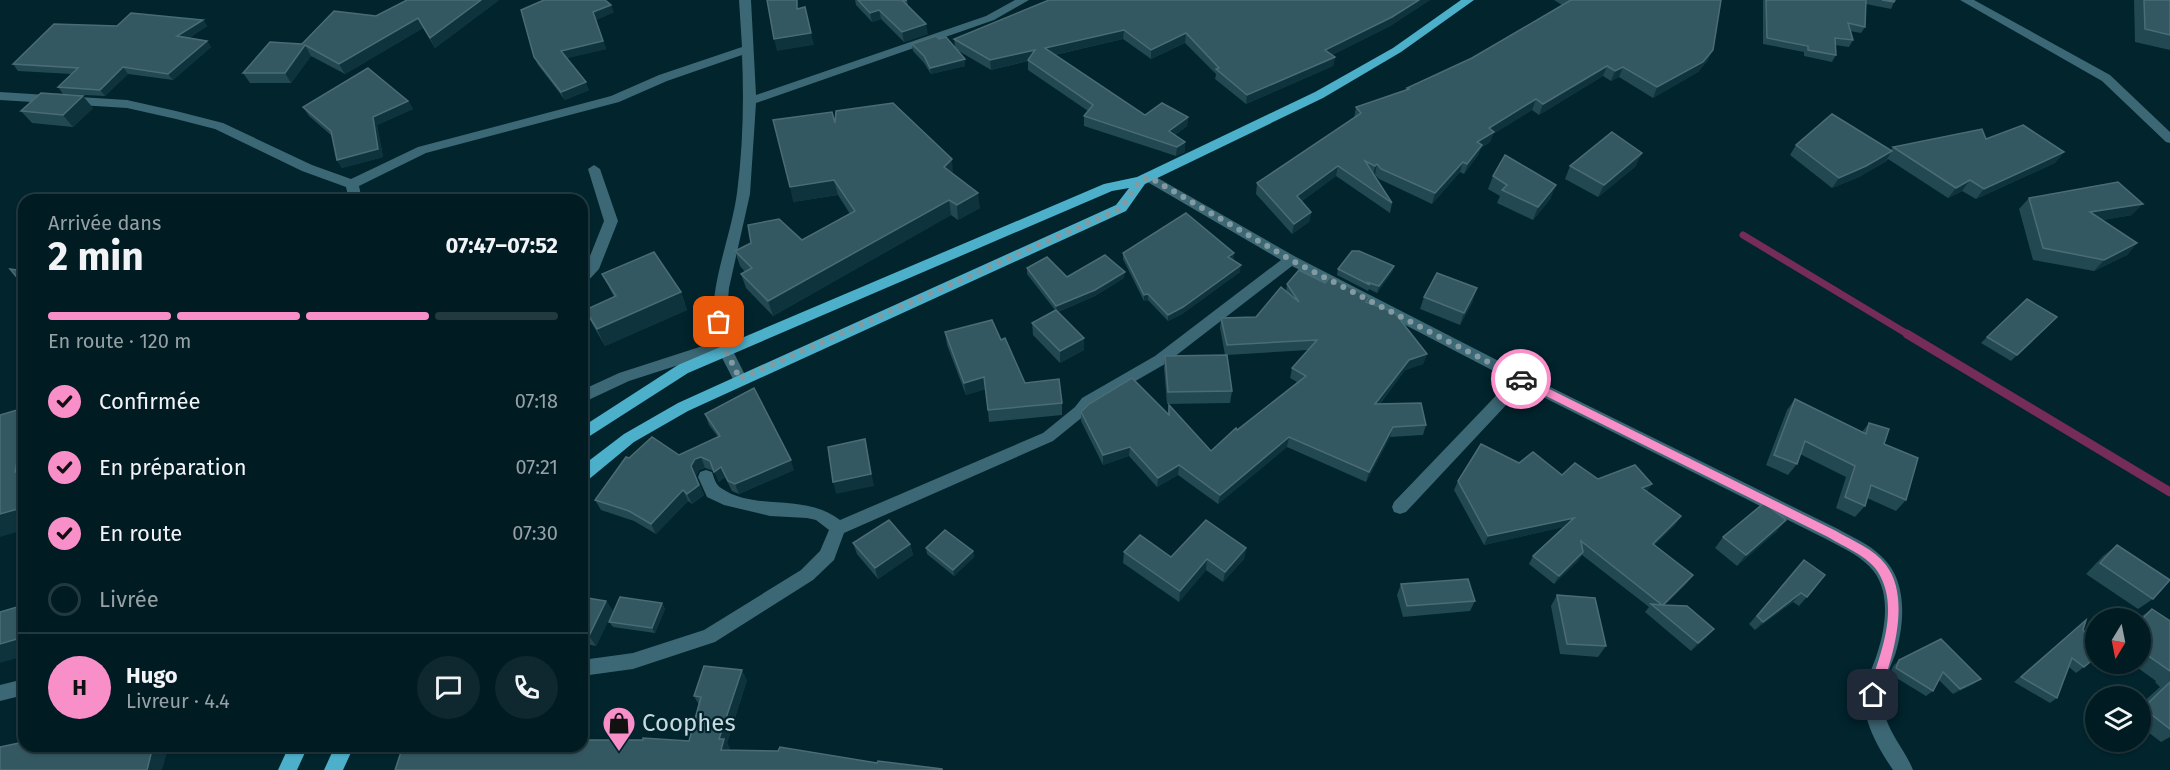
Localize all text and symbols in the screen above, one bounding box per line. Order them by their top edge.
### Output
text: Arrivée dans [48,211,161,235]
text: 07:47–07:52 [446,232,558,259]
text: 2 min [48,234,144,280]
pin [693,296,744,347]
icon: bag [702,305,735,338]
text: En route · 120 m [48,329,191,353]
courier [1491,349,1551,409]
icon: car [1505,363,1538,396]
icon: check [48,385,81,418]
text: Confirmée [99,388,201,415]
text: 07:18 [515,389,558,413]
icon: check [48,451,81,484]
text: En préparation [99,454,247,481]
text: 07:21 [516,455,558,479]
icon: check [48,517,81,550]
text: En route [99,520,182,547]
text: 07:30 [512,521,558,545]
text: Livrée [99,586,159,613]
north arrow [2085,608,2151,674]
map controls [2085,608,2151,752]
button: chat [417,656,480,719]
button: phone [495,656,558,719]
text: Hugo [126,662,178,689]
pin [1847,669,1898,720]
text: H [72,674,87,701]
icon: home [1856,678,1889,711]
button: layers [2085,686,2151,752]
text: Livreur · 4.4 [126,689,230,713]
shop icon: Coophes [601,705,637,752]
place label: Coophes [642,709,736,737]

